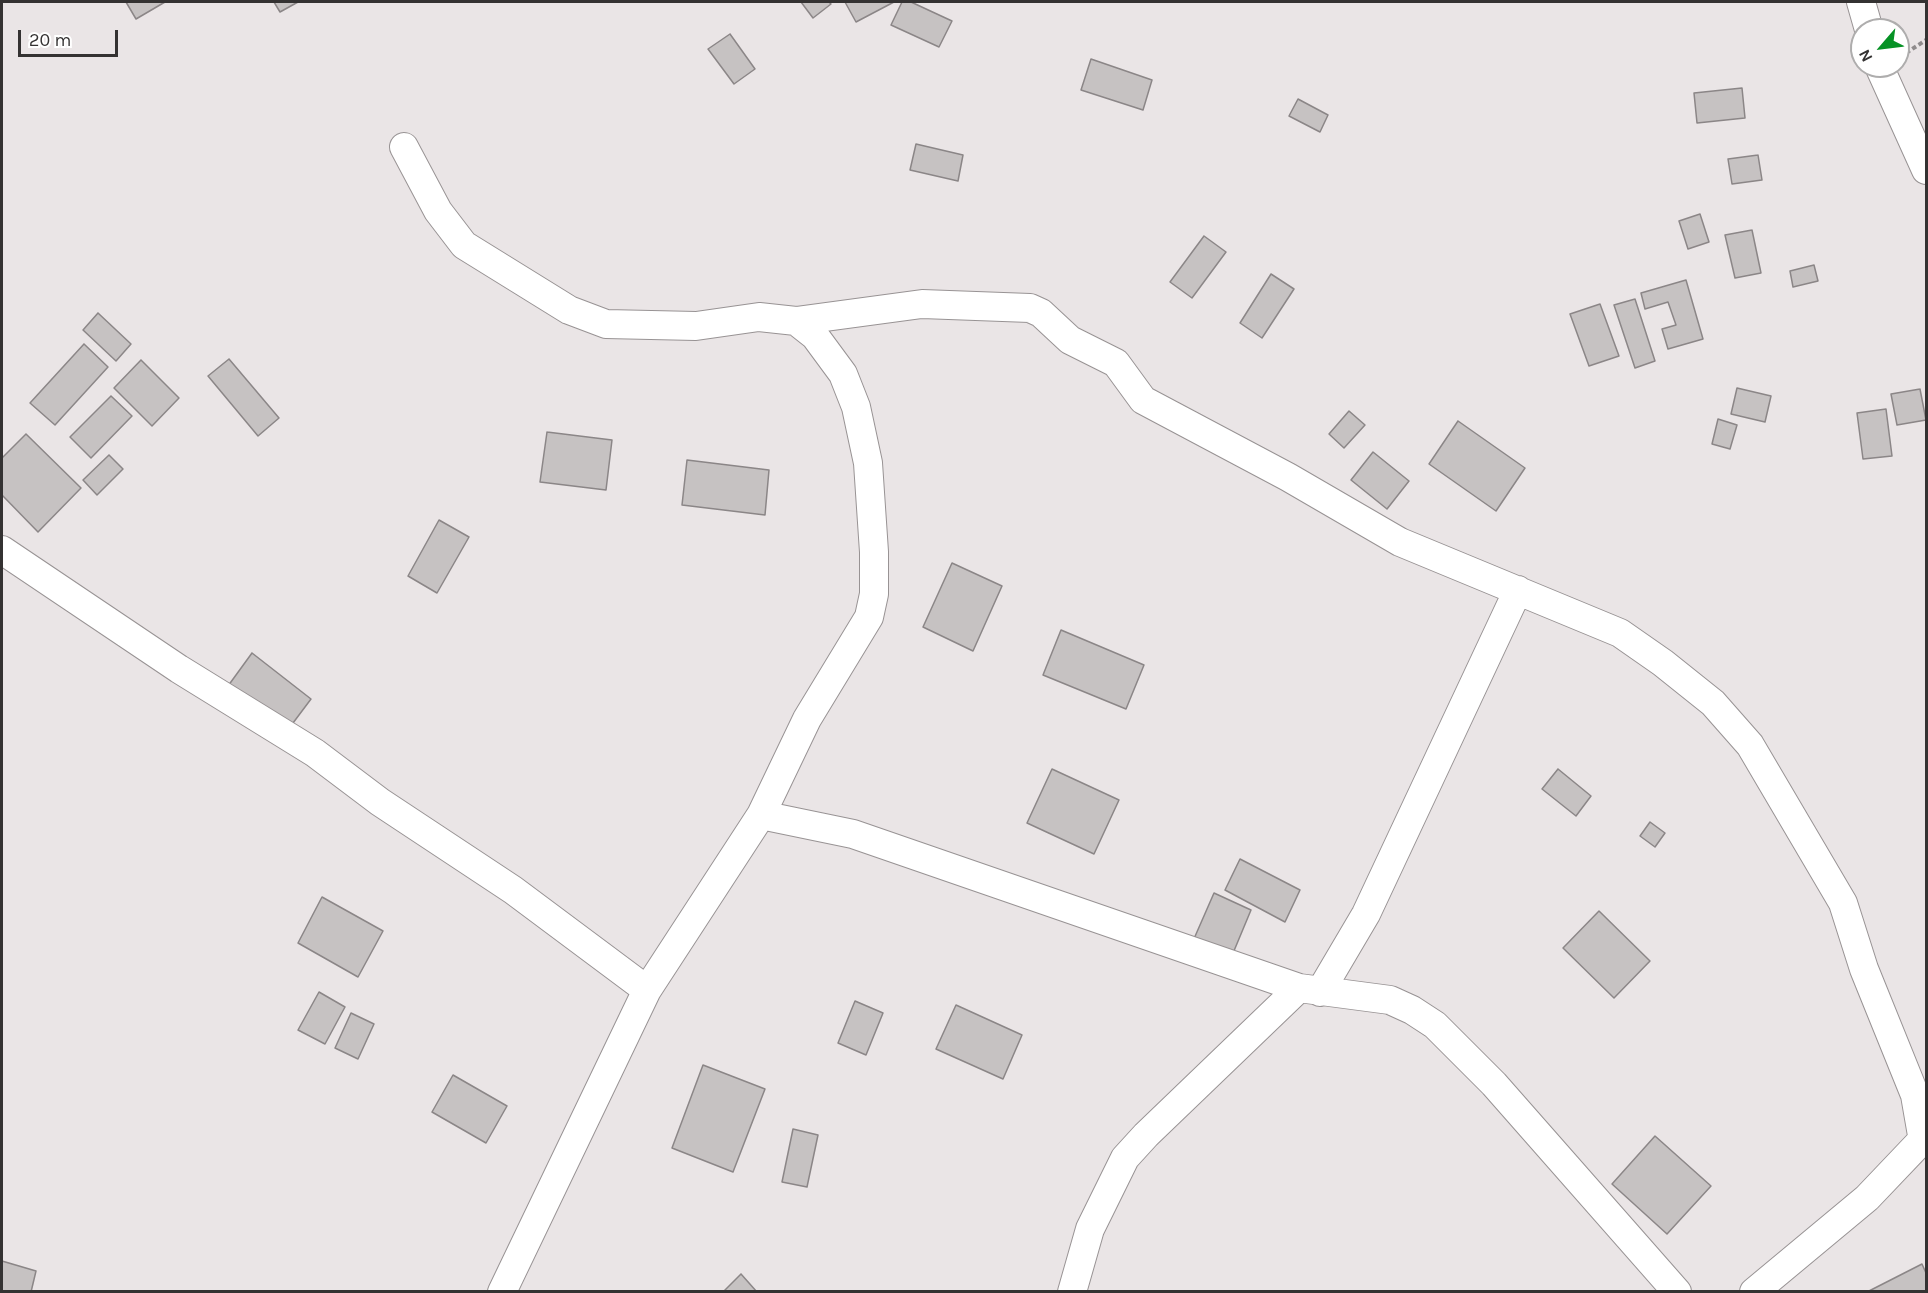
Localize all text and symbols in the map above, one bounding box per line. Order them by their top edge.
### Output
scale bar [21,18,122,56]
north arrow [1850,18,1910,78]
text: 20 m [29,29,71,51]
text: N [1854,46,1877,65]

